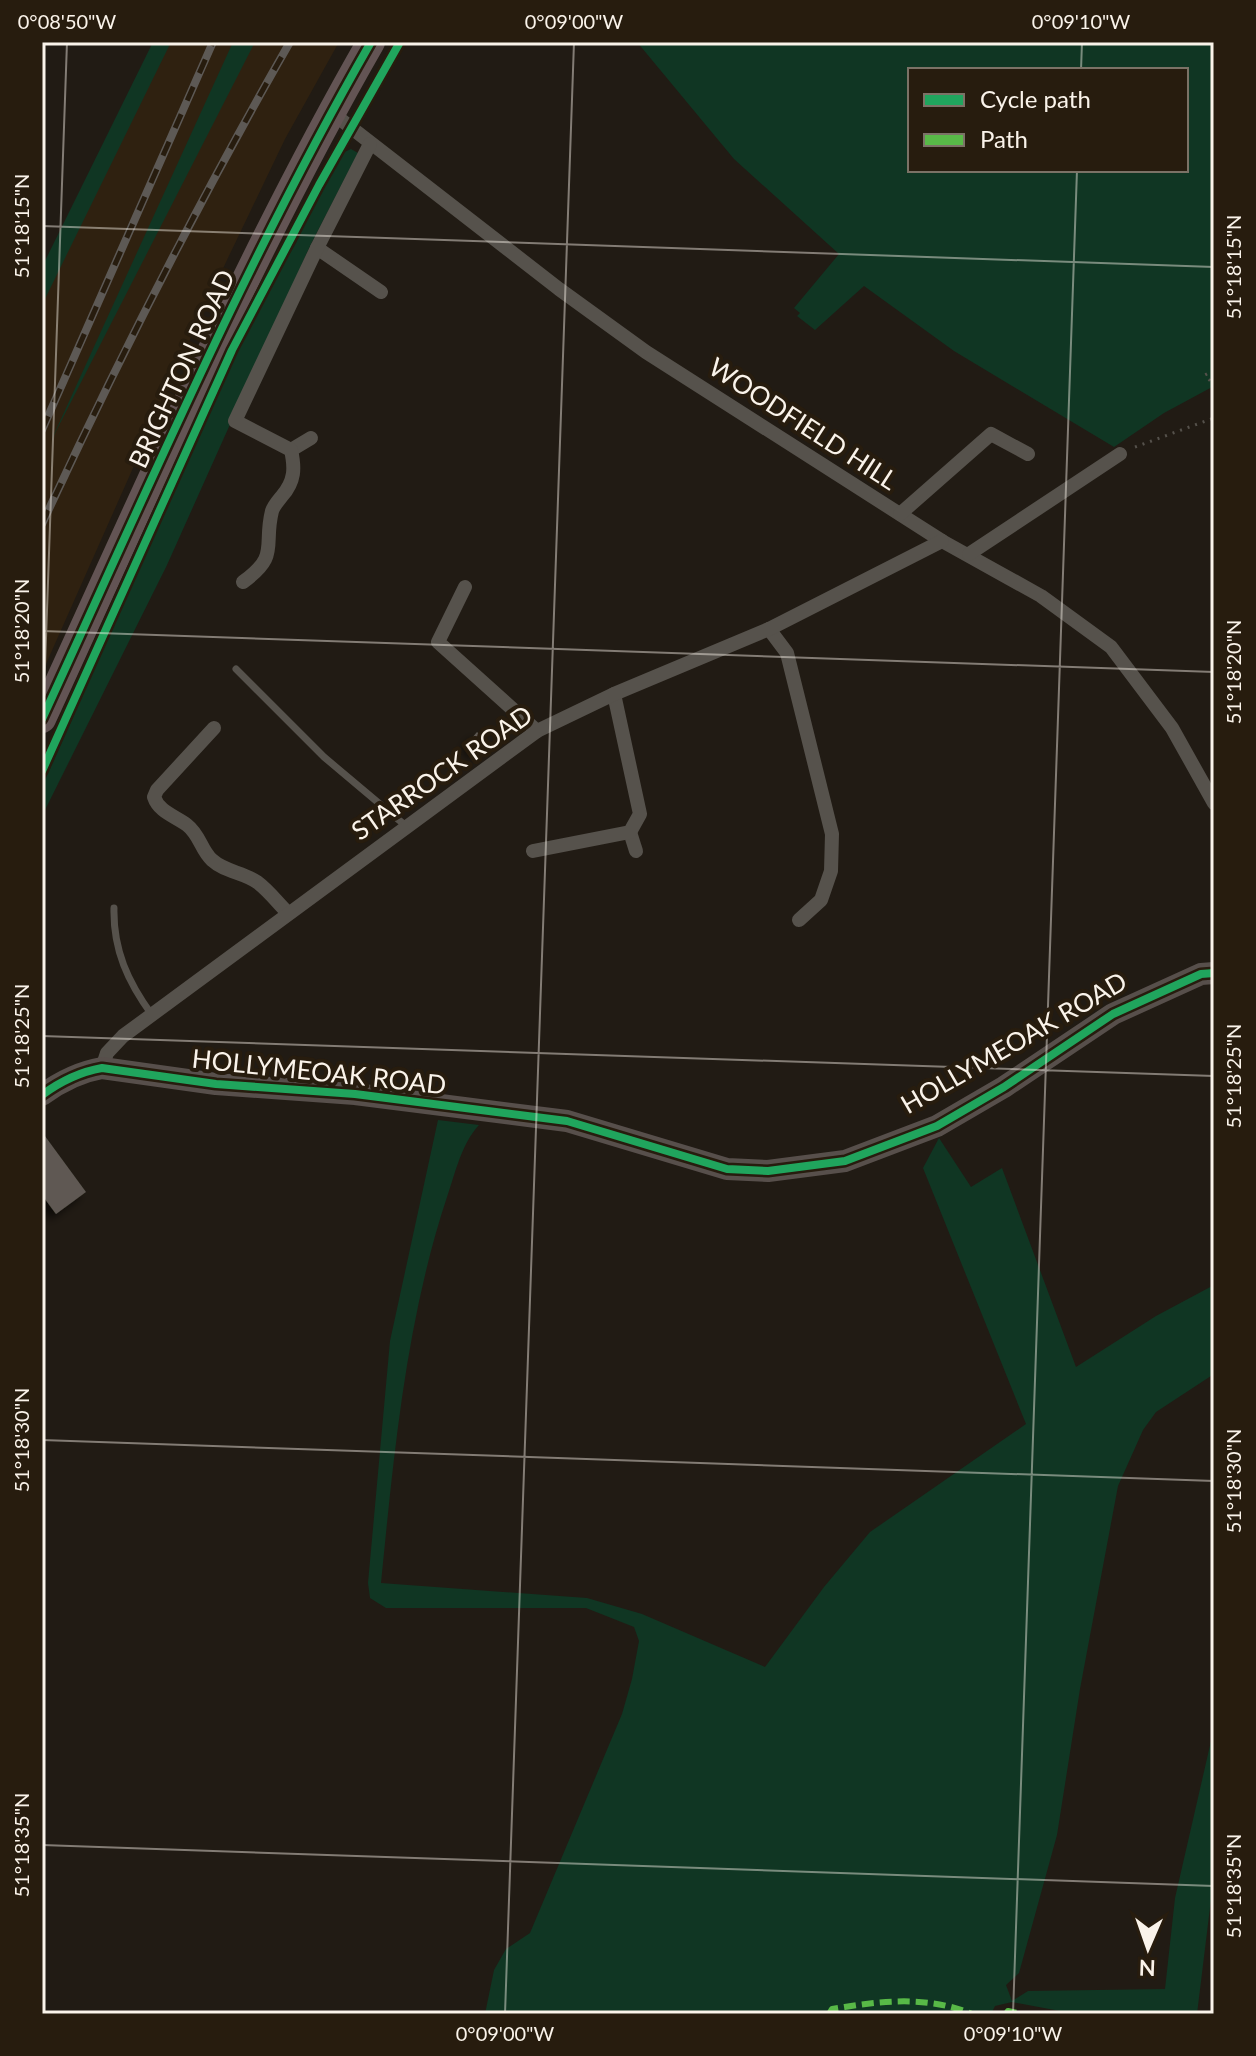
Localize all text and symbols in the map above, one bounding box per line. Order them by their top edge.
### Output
text: 0°08'50"W [18,9,117,33]
text: 0°09'00"W [525,9,624,33]
text: 0°09'10"W [1032,9,1131,33]
legend [908,68,1188,172]
text: Cycle path [980,84,1091,113]
text: Path [980,124,1028,153]
text: 51°18'15"N [9,174,33,278]
text: 51°18'15"N [1221,215,1245,319]
street label: BRIGHTON ROAD [121,264,241,473]
street label: WOODFIELD HILL [703,350,904,496]
text: 51°18'20"N [9,579,33,683]
text: 51°18'20"N [1221,620,1245,724]
street label: STARROCK ROAD [345,698,538,847]
street label: HOLLYMEOAK ROAD [895,964,1132,1120]
text: 51°18'25"N [9,984,33,1088]
text: 51°18'25"N [1221,1024,1245,1128]
street label: HOLLYMEOAK ROAD [190,1042,448,1100]
text: 51°18'30"N [9,1388,33,1492]
text: 51°18'30"N [1221,1429,1245,1533]
text: 51°18'35"N [9,1793,33,1897]
text: 51°18'35"N [1221,1834,1245,1938]
north arrow [1108,1908,1188,1988]
text: N [1138,1955,1156,1982]
text: 0°09'00"W [456,2021,555,2045]
text: 0°09'10"W [964,2021,1063,2045]

